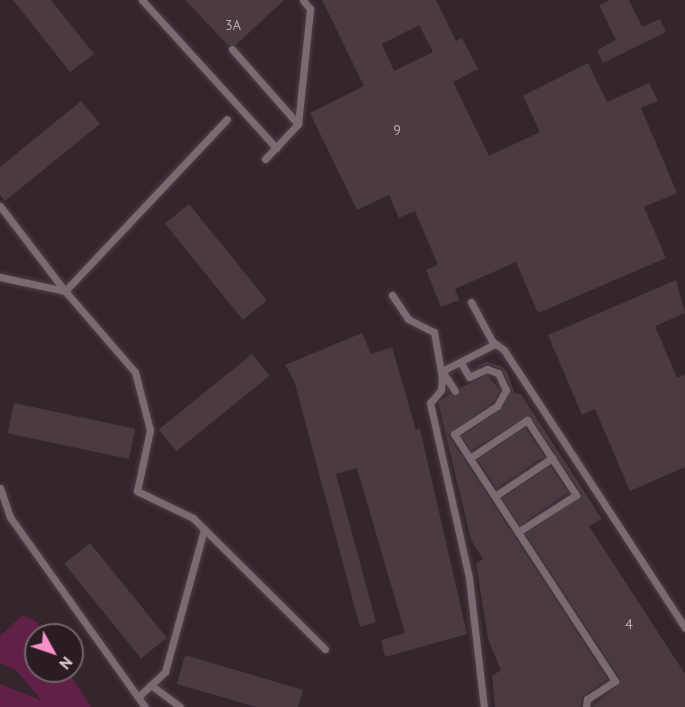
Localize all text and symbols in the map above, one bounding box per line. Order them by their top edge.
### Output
house number: 3А [225,17,241,33]
house number: 9 [393,122,401,138]
house number: 4 [625,616,633,632]
north arrow [24,623,84,683]
text: N [55,653,77,674]

